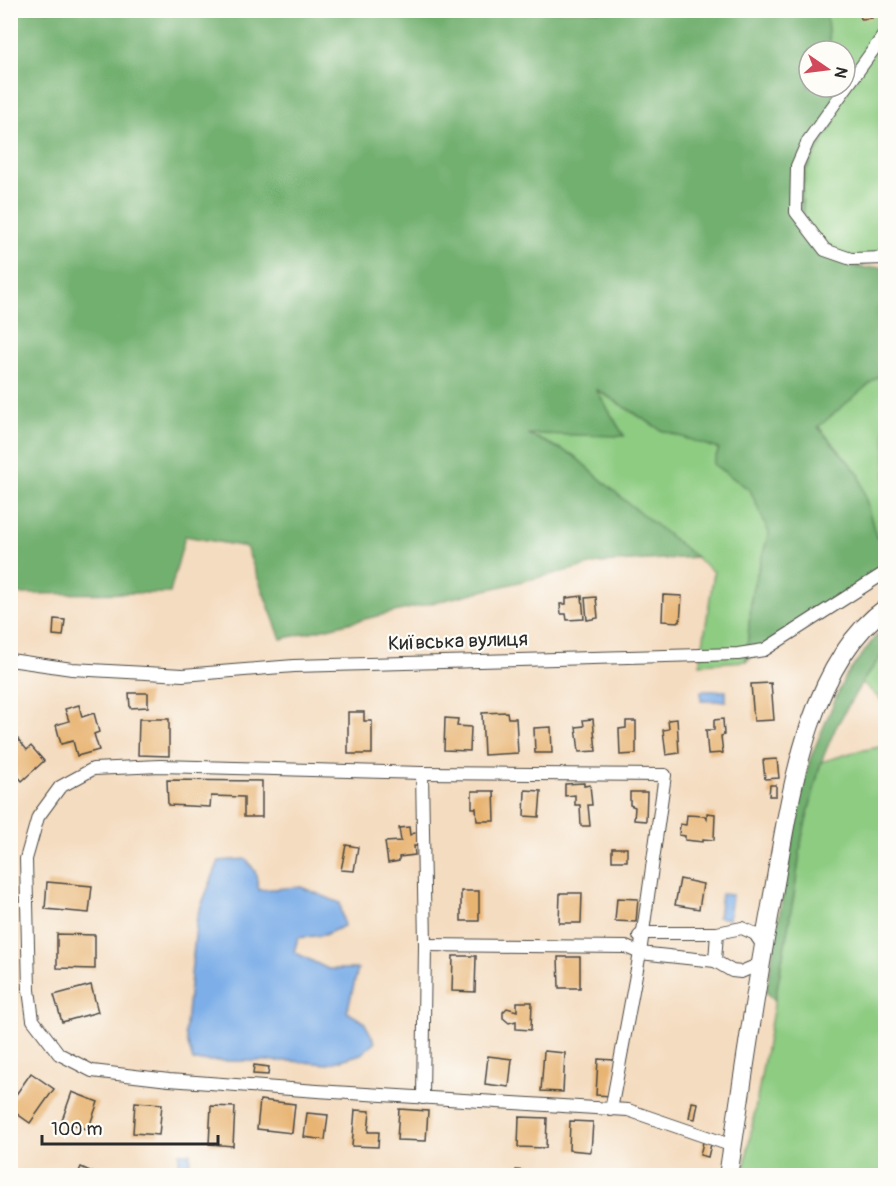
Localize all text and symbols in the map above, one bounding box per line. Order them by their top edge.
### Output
north arrow [797,39,857,99]
text: N [830,65,852,80]
street label: Київська вулиця [388,626,528,656]
scale bar [42,1108,218,1146]
text: 100 m [51,1118,103,1141]

